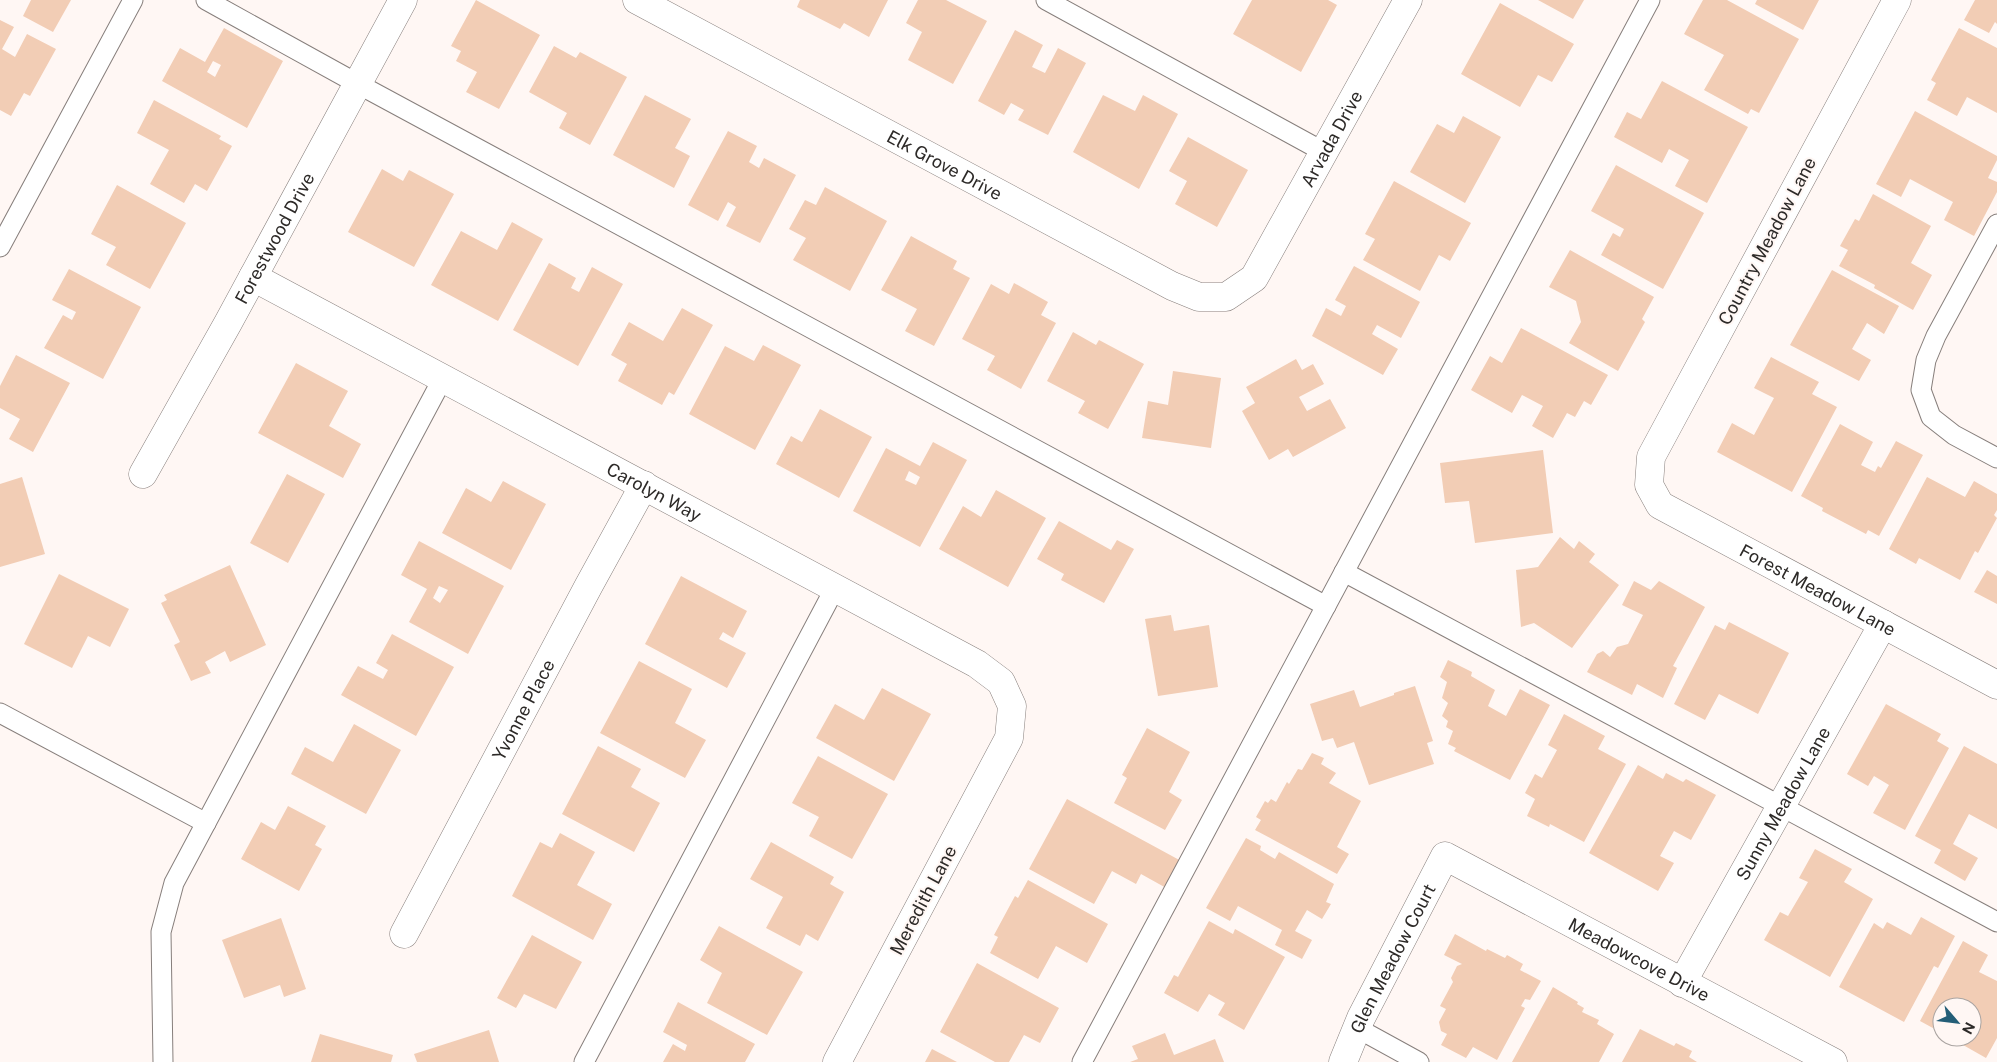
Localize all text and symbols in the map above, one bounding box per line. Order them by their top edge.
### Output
street label: Arvada Drive [1296,87,1366,191]
street label: Elk Grove Drive [884,125,1006,204]
street label: Country Meadow Lane [1714,154,1820,328]
street label: Forestwood Drive [230,169,318,307]
street label: Carolyn Way [603,458,705,525]
street label: Forest Meadow Lane [1736,539,1900,640]
street label: Yvonne Place [488,656,558,764]
street label: Sunny Meadow Lane [1731,723,1834,884]
street label: Meredith Lane [885,842,961,958]
street label: Glen Meadow Court [1346,880,1439,1036]
street label: Meadowcove Drive [1565,913,1713,1005]
north arrow [1932,997,1982,1047]
text: N [1959,1020,1978,1037]

